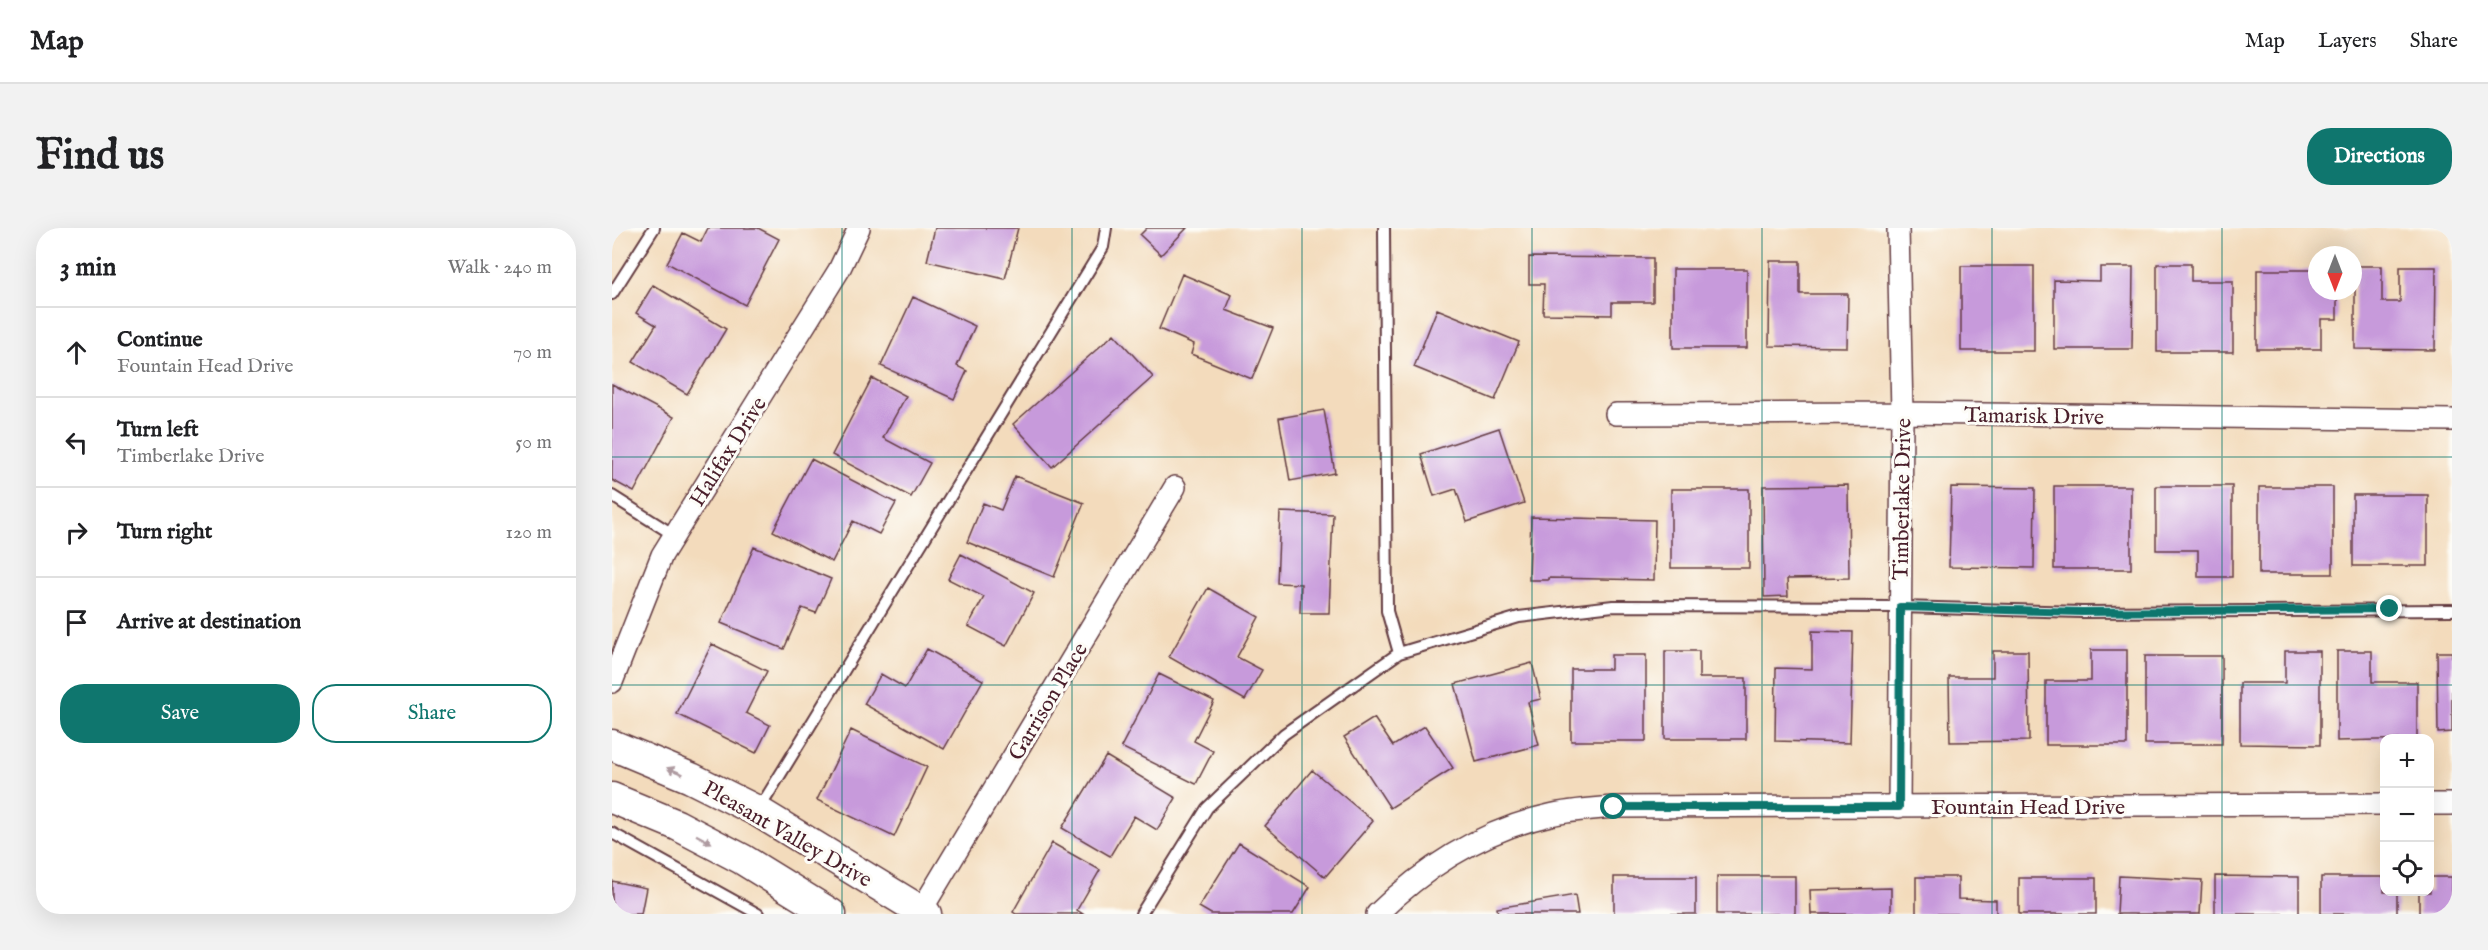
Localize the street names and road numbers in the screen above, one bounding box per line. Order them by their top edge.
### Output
street label: Halifax Drive [684,392,774,512]
street label: Tamarisk Drive [1964,402,2104,432]
street label: Timberlake Drive [1888,418,1918,580]
street label: Garrison Place [1002,638,1095,766]
street label: Pleasant Valley Drive [697,775,877,895]
street label: Fountain Head Drive [1931,794,2125,822]

